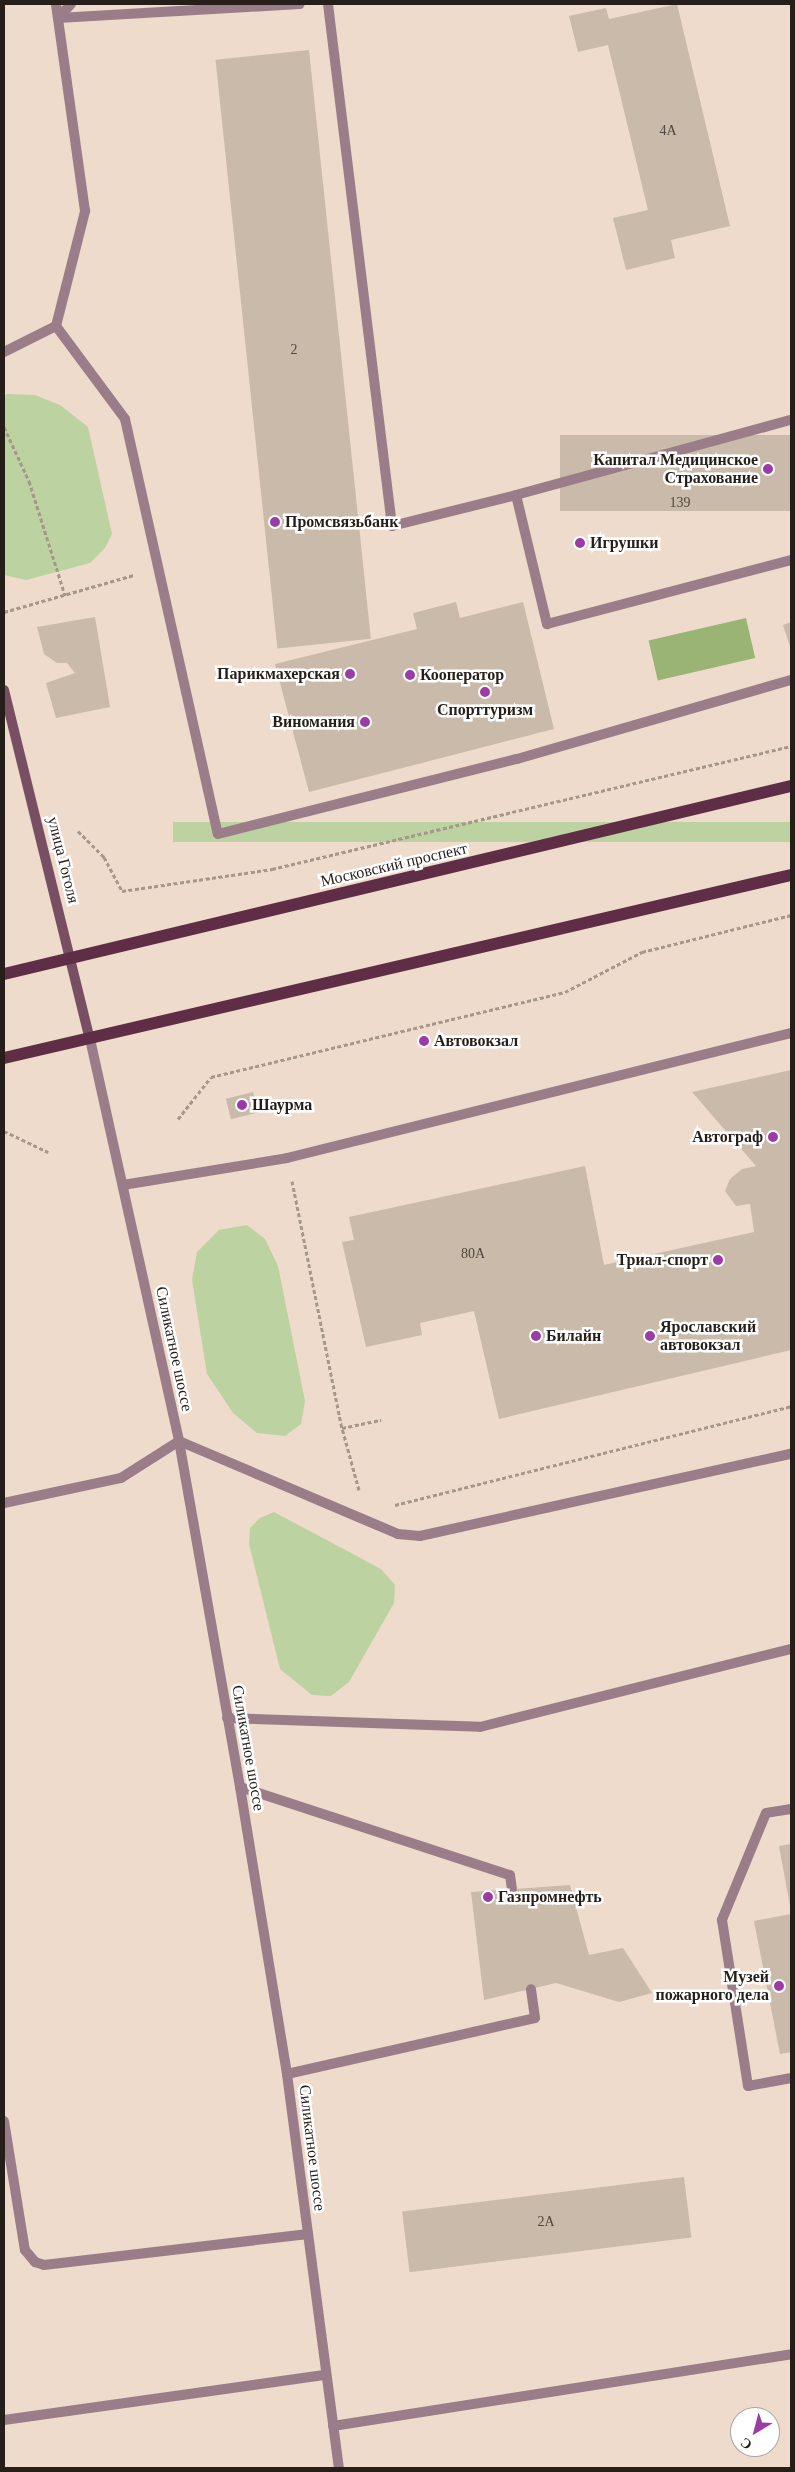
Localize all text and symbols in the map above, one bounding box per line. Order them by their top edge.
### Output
house number: 4А [659,123,677,139]
house number: 2 [290,342,298,358]
place label: Капитал Медицинское Страхование [593,450,758,488]
marker: Капитал Медицинское Страхование [762,463,774,475]
house number: 139 [670,495,690,511]
place label: Промсвязьбанк [285,512,398,532]
marker: Промсвязьбанк [269,516,281,528]
place label: Игрушки [590,533,658,553]
marker: Игрушки [574,537,586,549]
place label: Парикмахерская [217,664,340,684]
place label: Кооператор [420,665,504,685]
marker: Парикмахерская [344,668,356,680]
marker: Кооператор [404,669,416,681]
marker: Спорттуризм [479,686,491,698]
place label: Спорттуризм [437,700,533,720]
place label: Виномания [272,712,355,732]
marker: Виномания [359,716,371,728]
street label: улица Гоголя [43,815,83,905]
street label: Московский проспект [319,839,469,891]
place label: Автовокзал [434,1031,518,1051]
marker: Автовокзал [418,1035,430,1047]
place label: Шаурма [252,1095,312,1115]
marker: Шаурма [236,1099,248,1111]
place label: Автограф [692,1127,763,1147]
marker: Автограф [767,1131,779,1143]
house number: 80А [461,1246,485,1262]
place label: Триал-спорт [617,1250,708,1270]
marker: Триал-спорт [712,1254,724,1266]
street label: Силикатное шоссе [151,1285,197,1413]
place label: Ярославский автовокзал [660,1317,756,1355]
place label: Билайн [546,1326,601,1346]
marker: Билайн [530,1330,542,1342]
marker: Ярославский автовокзал [644,1330,656,1342]
street label: Силикатное шоссе [228,1684,268,1812]
place label: Газпромнефть [498,1887,602,1907]
marker: Газпромнефть [482,1891,494,1903]
place label: Музей пожарного дела [655,1967,769,2005]
marker: Музей пожарного дела [773,1980,785,1992]
street label: Силикатное шоссе [295,2084,329,2212]
house number: 2А [537,2214,555,2230]
north arrow [730,2407,780,2457]
text: С [738,2435,755,2453]

